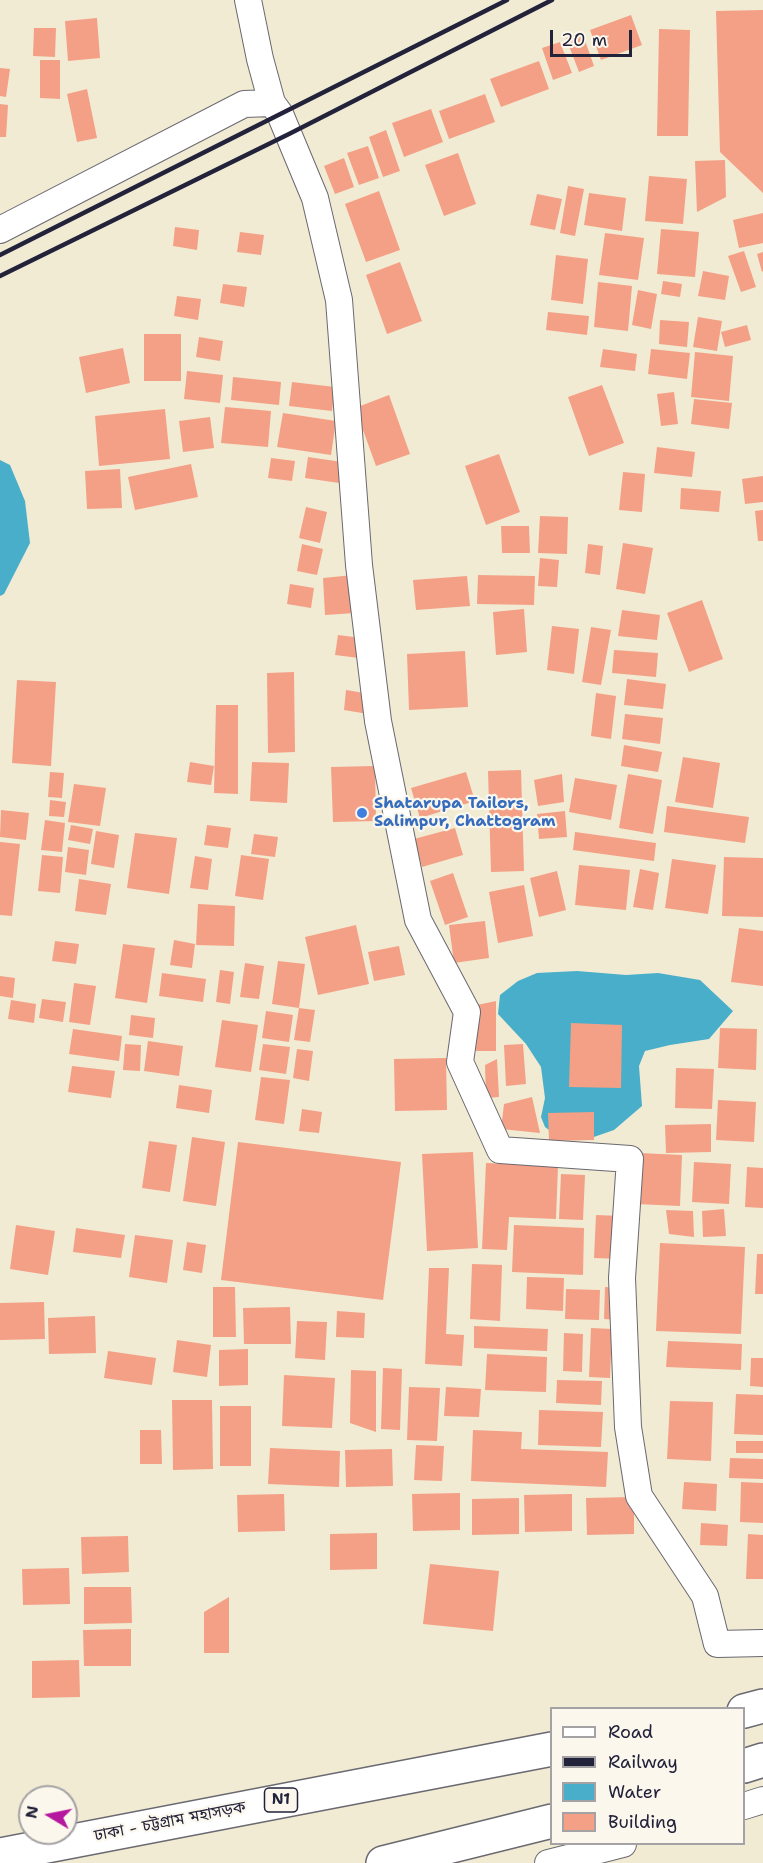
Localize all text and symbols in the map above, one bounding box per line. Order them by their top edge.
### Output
scale bar [553,18,636,56]
text: 20 m [561,28,607,52]
place label: Shatarupa Tailors, Salimpur, Chattogram [374,794,555,832]
marker: Shatarupa Tailors, Salimpur, Chattogram [355,806,369,820]
legend [550,1707,745,1845]
text: Road [608,1720,653,1744]
text: Railway [608,1750,678,1774]
text: Water [608,1780,661,1804]
north arrow [18,1785,78,1845]
road number: N1 [264,1788,298,1812]
street label: ঢাকা - চট্টগ্রাম মহাসড়ক [93,1798,247,1846]
text: N [20,1804,43,1820]
text: Building [608,1810,677,1834]

